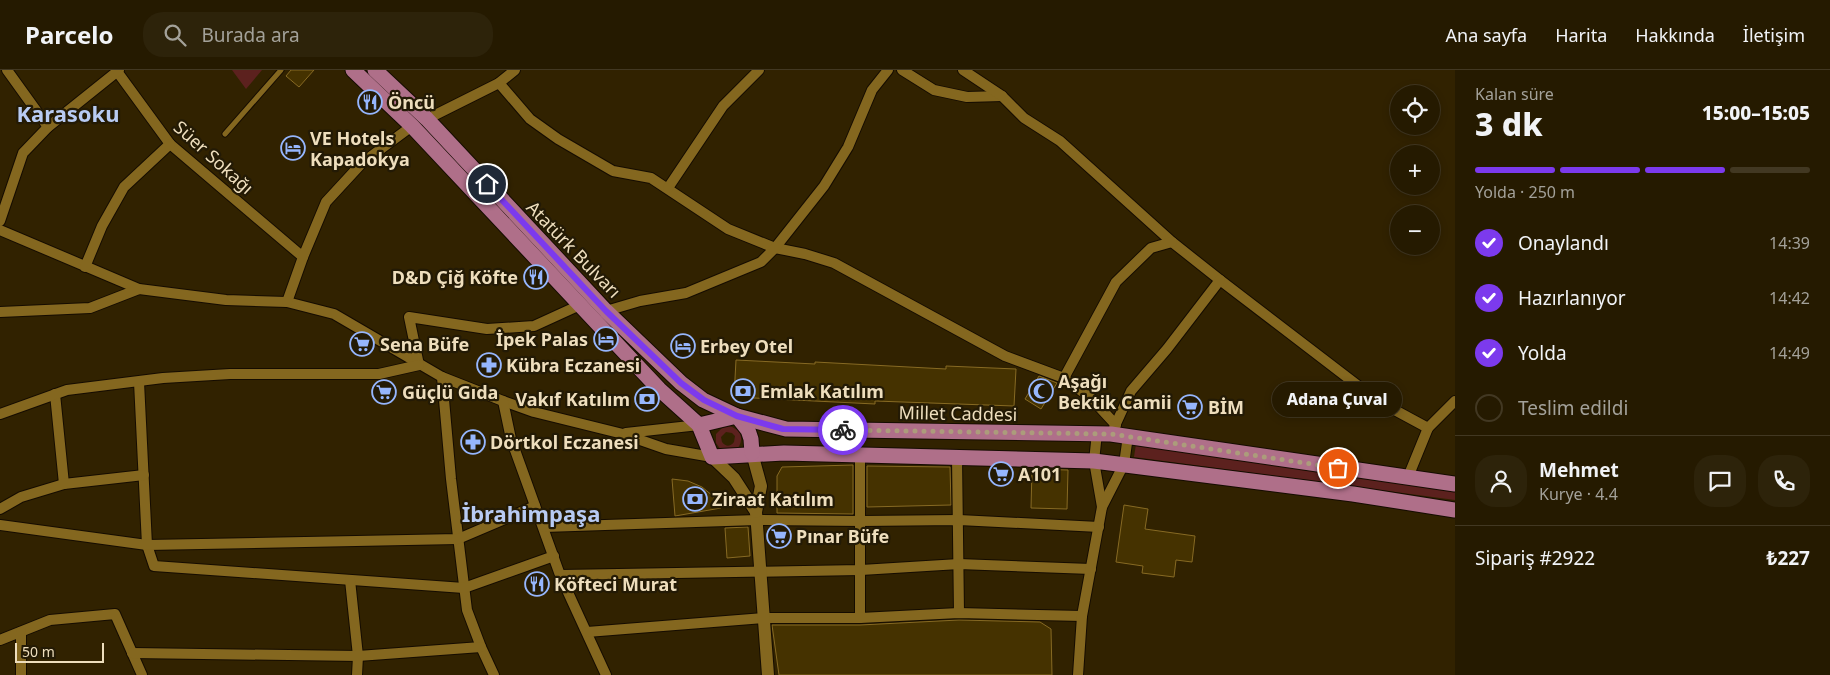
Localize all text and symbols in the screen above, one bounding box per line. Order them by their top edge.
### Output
search box [143,12,493,57]
text: Parcelo [25,18,113,51]
icon: search [161,21,189,49]
text: Burada ara [201,22,300,48]
text: Ana sayfa [1446,23,1527,47]
text: Harita [1555,23,1607,47]
text: Hakkında [1635,23,1715,47]
text: İletişim [1743,23,1805,47]
text: Kalan süre [1475,83,1554,105]
map controls [1390,85,1440,255]
button: locate [1390,85,1440,135]
restaurant icon: Öncü [357,89,383,115]
place label: Öncü [388,90,435,114]
district label: Karasoku [16,98,120,128]
text: 15:00–15:05 [1702,100,1810,126]
text: 3 dk [1475,102,1543,145]
street label: Süer Sokağı [169,115,259,199]
place label: VE Hotels Kapadokya [310,126,410,171]
hotel icon: VE Hotels Kapadokya [280,135,306,161]
button: + [1390,145,1440,195]
pin [466,163,508,205]
icon: home [473,170,501,198]
text: Yolda · 250 m [1475,181,1575,203]
street label: Atatürk Bulvarı [522,195,626,303]
button: − [1390,205,1440,255]
icon: check [1475,229,1503,257]
text: Onaylandı [1518,230,1609,256]
text: 14:39 [1769,232,1810,254]
restaurant icon: D&D Çiğ Köfte [523,264,549,290]
place label: D&D Çiğ Köfte [392,265,518,289]
icon: check [1475,284,1503,312]
text: Hazırlanıyor [1518,285,1626,311]
text: 14:42 [1769,287,1810,309]
hotel icon: İpek Palas [593,326,619,352]
place label: İpek Palas [496,327,588,351]
supermarket icon: Sena Büfe [349,331,375,357]
place label: Sena Büfe [380,332,469,356]
hotel icon: Erbey Otel [670,333,696,359]
place label: Erbey Otel [700,334,793,358]
icon: check [1475,339,1503,367]
text: Yolda [1518,340,1567,366]
text: 14:49 [1769,342,1810,364]
pharmacy icon: Kübra Eczanesi [476,352,502,378]
place label: Kübra Eczanesi [506,353,640,377]
place label: Aşağı Bektik Camii [1058,369,1172,414]
bank icon: Emlak Katılım [730,378,756,404]
mosque icon: Aşağı Bektik Camii [1028,378,1054,404]
supermarket icon: Güçlü Gıda [371,379,397,405]
place label: Emlak Katılım [760,379,884,403]
place label: Güçlü Gıda [402,380,498,404]
callout: Adana Çuval [1273,383,1403,418]
bank icon: Vakıf Katılım [634,386,660,412]
place label: Vakıf Katılım [515,387,630,411]
text: Adana Çuval [1287,388,1387,410]
supermarket icon: BİM [1177,394,1203,420]
place label: BİM [1208,395,1244,419]
text: Teslim edildi [1518,395,1628,421]
street label: Millet Caddesi [898,400,1018,426]
courier [818,405,868,455]
icon: bike [829,416,857,444]
pharmacy icon: Dörtkol Eczanesi [460,429,486,455]
place label: Dörtkol Eczanesi [490,430,639,454]
pin [1317,447,1359,489]
icon: bag [1324,454,1352,482]
button: person [1475,455,1527,507]
button: chat [1694,455,1746,507]
button: phone [1758,455,1810,507]
text: Mehmet [1539,457,1619,483]
supermarket icon: A101 [988,461,1014,487]
place label: A101 [1018,462,1061,486]
text: Kurye · 4.4 [1539,483,1618,505]
bank icon: Ziraat Katılım [682,486,708,512]
place label: Ziraat Katılım [712,487,834,511]
district label: İbrahimpaşa [462,498,600,528]
supermarket icon: Pınar Büfe [766,523,792,549]
place label: Pınar Büfe [796,524,889,548]
text: Sipariş #2922 [1475,545,1595,571]
text: ₺227 [1767,545,1810,571]
restaurant icon: Köfteci Murat [524,571,550,597]
place label: Köfteci Murat [554,572,677,596]
scale bar [15,640,104,663]
text: 50 m [22,642,55,661]

